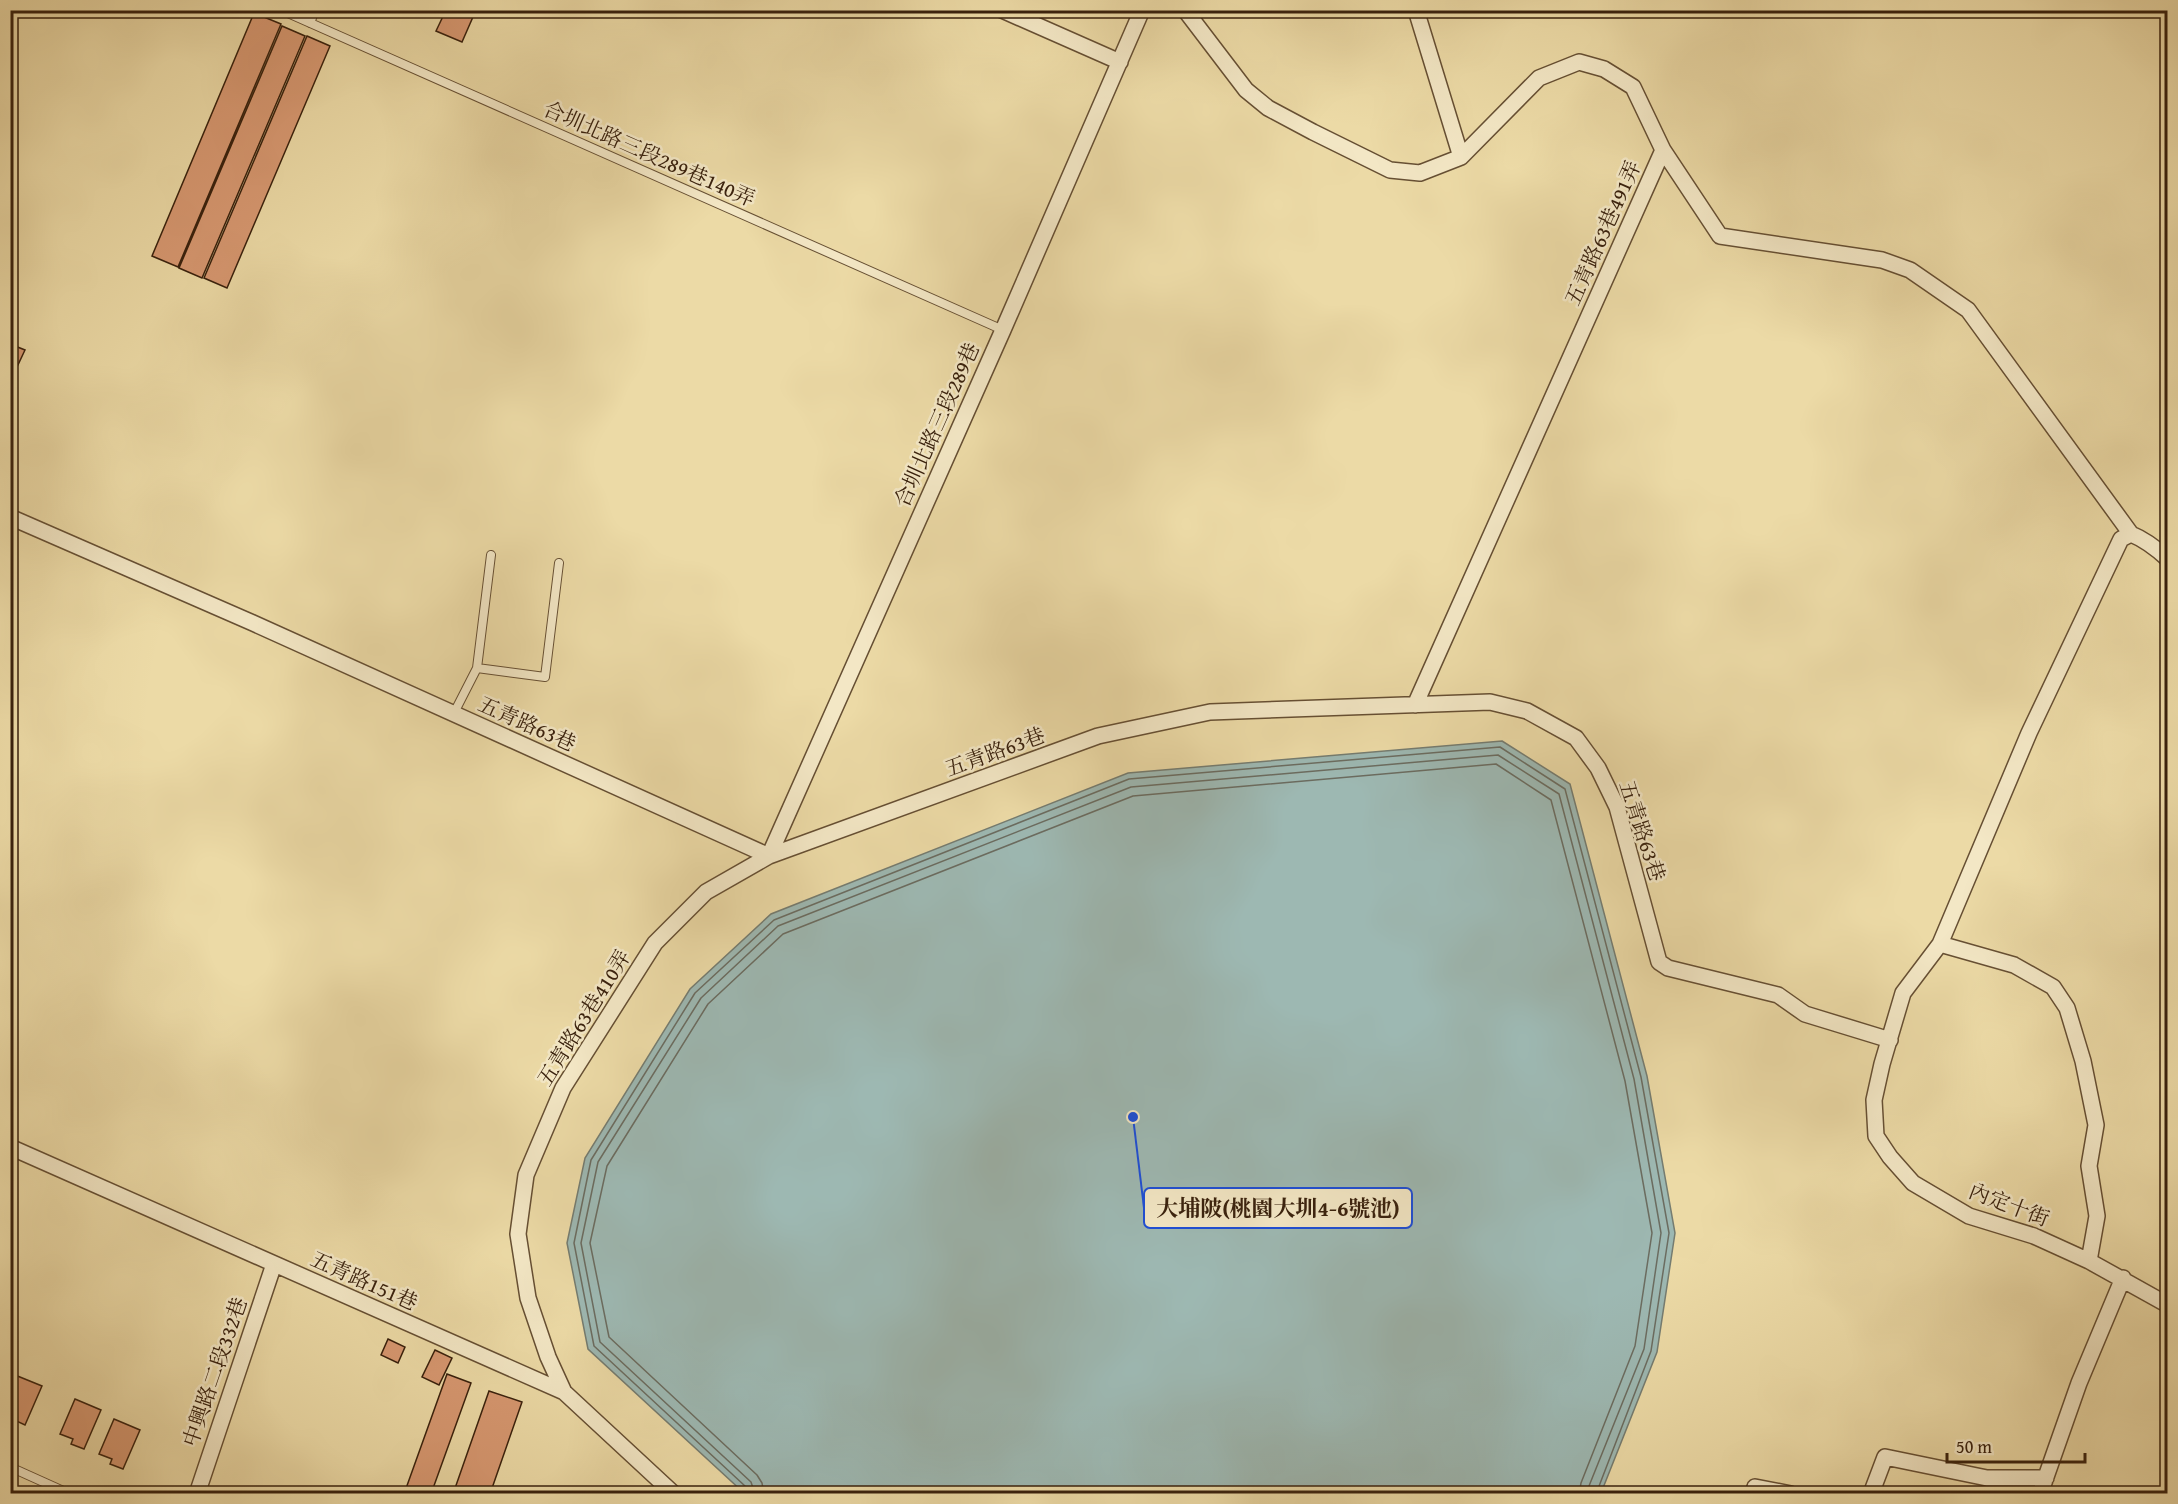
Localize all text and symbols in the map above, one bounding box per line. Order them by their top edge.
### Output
street label: 合圳北路三段289巷140弄 [538,93,760,214]
street label: 五青路63巷491弄 [1557,155,1648,310]
street label: 合圳北路三段289巷 [886,337,987,512]
street label: 五青路63巷 [473,688,581,759]
street label: 五青路63巷 [941,719,1049,784]
street label: 五青路63巷 [1612,776,1673,885]
street label: 五青路63巷410弄 [529,944,638,1092]
street label: 內定十街 [1964,1175,2054,1234]
callout: 大埔陂(桃園大圳4-6號池) [1144,1188,1412,1228]
text: 大埔陂(桃園大圳4-6號池) [1156,1192,1400,1224]
street label: 五青路151巷 [306,1243,423,1318]
street label: 中興路二段332巷 [174,1293,255,1451]
scale bar [1947,1426,2085,1464]
text: 50 m [1956,1433,1992,1460]

